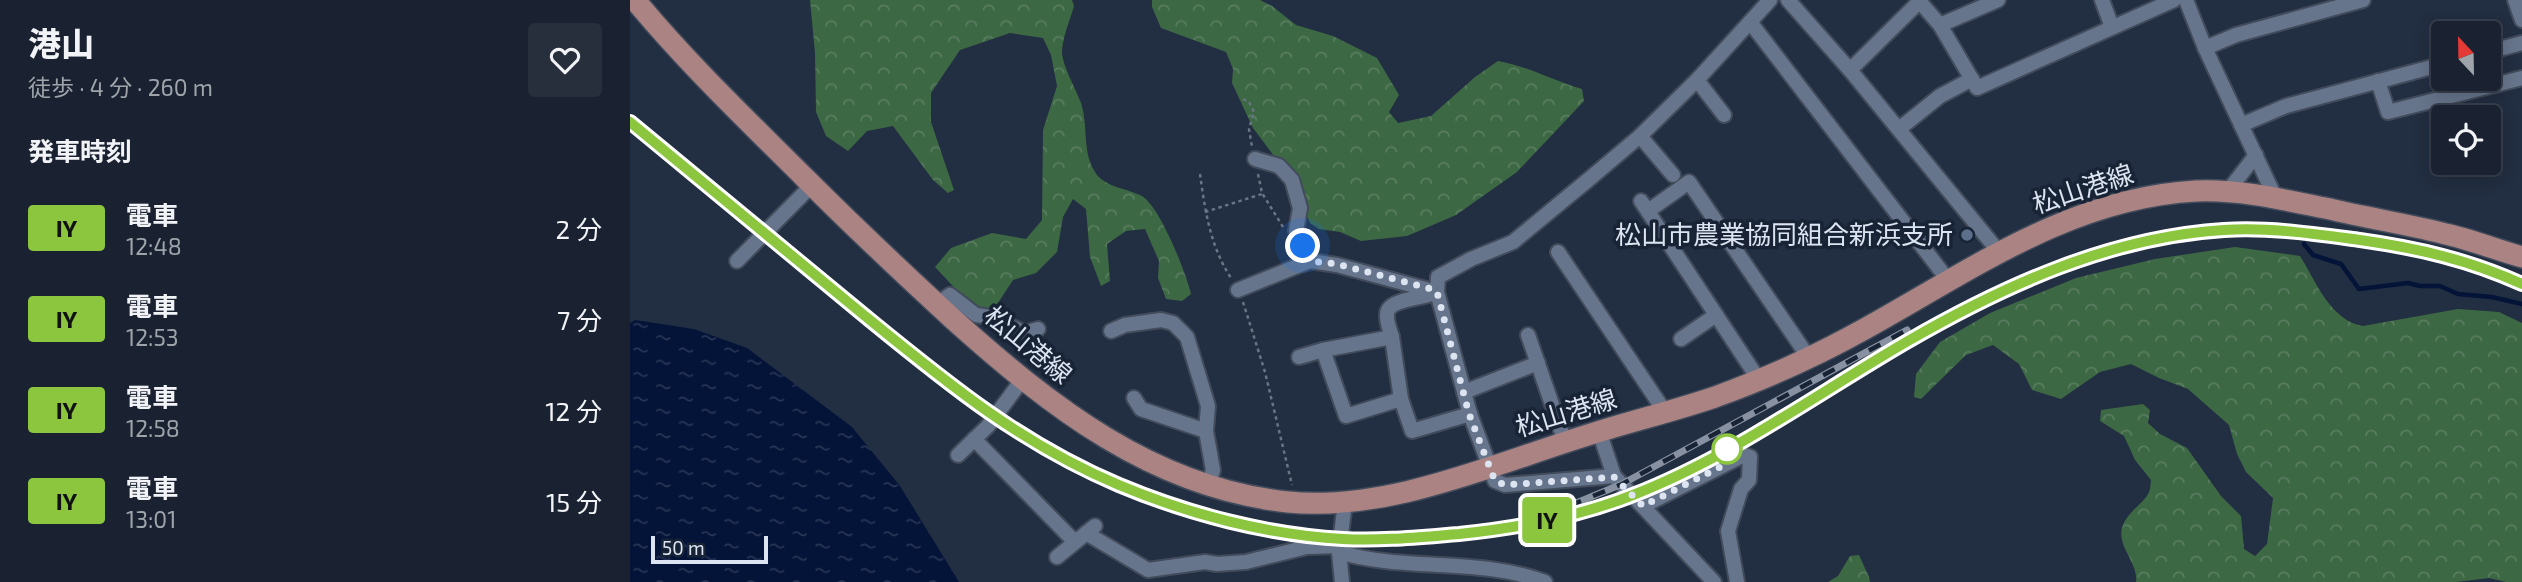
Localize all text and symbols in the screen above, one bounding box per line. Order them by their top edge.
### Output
north arrow [2431,21,2501,91]
map controls [2431,21,2501,175]
text: 港山 [28,23,94,63]
button: heart [528,23,602,97]
text: 徒歩 · 4 分 · 260 m [28,73,213,101]
button: locate [2431,105,2501,175]
text: 発車時刻 [28,135,132,166]
street label: 松山港線 [2028,157,2137,218]
text: 電車 [126,199,178,230]
text: IY [56,213,77,242]
text: 2 分 [556,213,602,244]
place label: 松山市農業協同組合新浜支所 [1615,218,1953,249]
marker: 松山市農業協同組合新浜支所 [1959,227,1975,243]
your location [1285,228,1320,263]
text: 12:48 [126,232,182,260]
text: 電車 [126,290,178,321]
street label: 松山港線 [979,299,1079,389]
text: IY [56,304,77,333]
text: 7 分 [557,304,602,335]
text: 12:53 [126,323,179,351]
text: 電車 [126,381,178,412]
street label: 松山港線 [1511,382,1620,442]
text: IY [56,395,77,424]
text: 12 分 [545,395,602,426]
text: 12:58 [126,414,180,442]
unlabelled marker [1712,434,1742,464]
text: 電車 [126,472,178,503]
text: IY [56,486,77,515]
text: 15 分 [546,486,602,517]
line badge: IY [1516,497,1578,543]
text: 13:01 [126,505,176,533]
text: IY [1536,505,1558,534]
scale bar [651,533,768,565]
text: 50 m [662,536,705,559]

